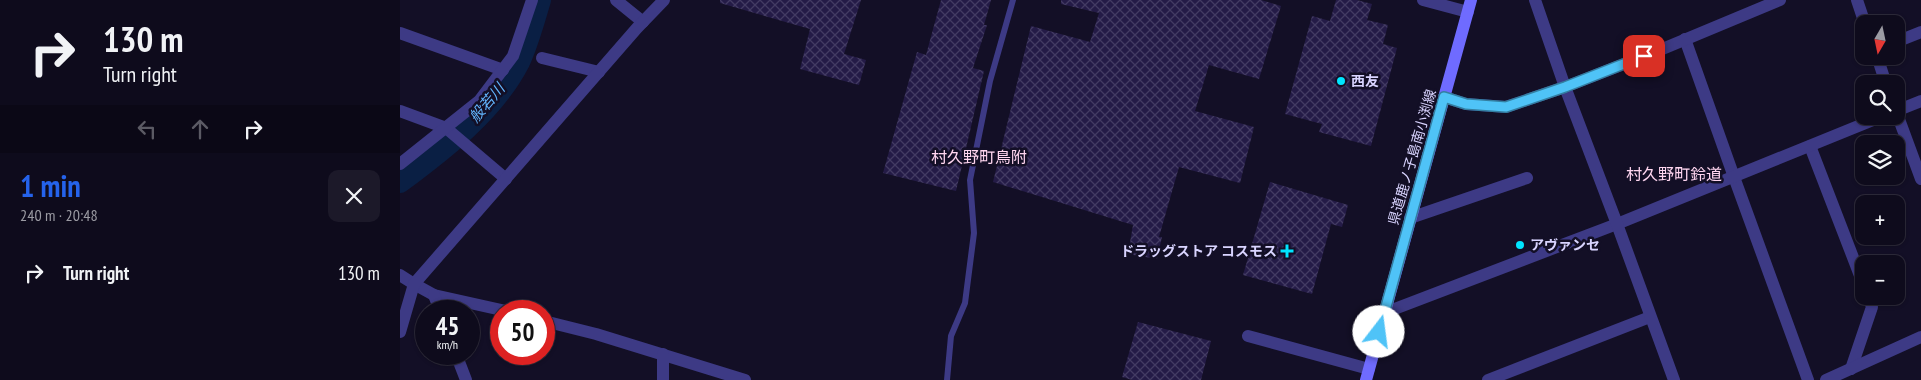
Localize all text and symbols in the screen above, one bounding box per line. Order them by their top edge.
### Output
north arrow [1855,15,1905,65]
map controls [1855,15,1905,305]
text: 130 m [103,16,184,62]
icon: right [20,20,85,85]
pin [1623,35,1665,77]
icon: arrive [1630,42,1658,70]
text: Turn right [103,60,177,88]
place label: 西友 [1351,72,1379,90]
marker: 西友 [1335,75,1347,87]
button: search [1855,75,1905,125]
water label: 般若川 [465,78,510,126]
street label: 県道鹿ノ子島南小渕線 [1384,87,1440,227]
icon: left [133,115,161,143]
icon: ahead [186,115,214,143]
icon: right [239,115,267,143]
button: layers [1855,135,1905,185]
district label: 村久野町鳥附 [931,147,1027,167]
district label: 村久野町鈴道 [1626,164,1722,184]
text: 1 min [20,166,81,205]
button: close [328,170,380,222]
button: + [1855,195,1905,245]
text: 240 m · 20:48 [20,205,98,225]
place label: アヴァンセ [1530,236,1600,254]
marker: アヴァンセ [1514,239,1526,251]
place label: ドラッグストア コスモス [1120,242,1277,260]
marker: ドラッグストア コスモス [1281,245,1293,257]
button: − [1855,255,1905,305]
icon: right [20,259,48,287]
text: Turn right [63,261,129,285]
text: 130 m [338,261,380,285]
speed limit sign: 50 [490,300,555,365]
position arrow [1352,305,1404,357]
text: 45 [436,310,459,342]
text: km/h [437,337,458,352]

